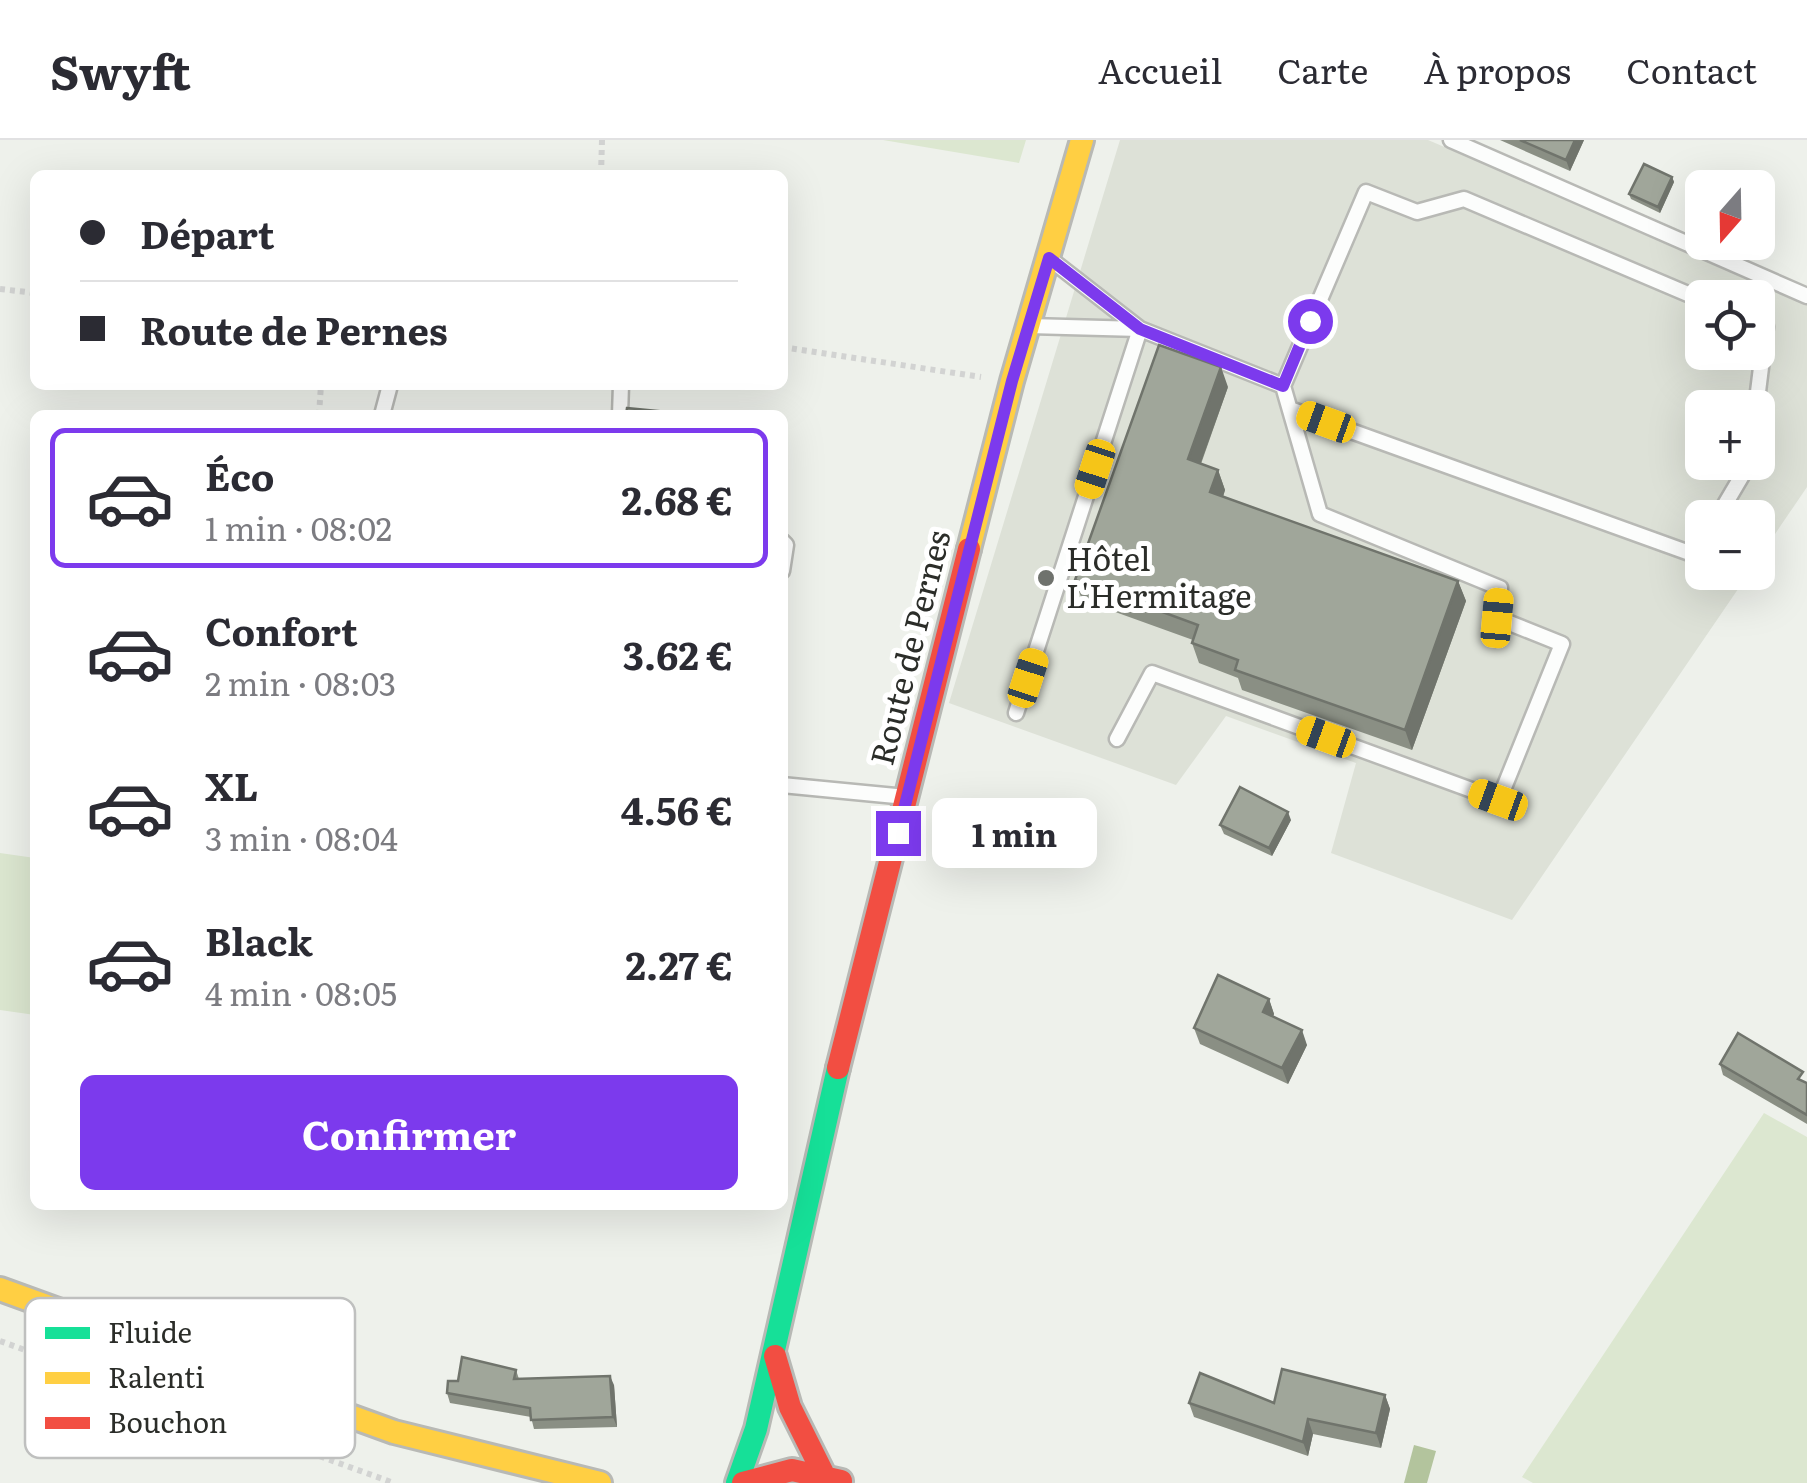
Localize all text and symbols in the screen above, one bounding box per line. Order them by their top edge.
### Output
text: Swyft [50,34,191,105]
text: Accueil [1098,43,1222,95]
text: Carte [1277,43,1368,95]
text: À propos [1423,43,1571,95]
text: Contact [1626,43,1757,95]
north arrow [1685,170,1775,260]
map controls [1685,170,1775,590]
text: Départ [140,204,275,261]
button: locate [1685,280,1775,370]
route start [1288,299,1333,344]
text: Route de Pernes [140,300,448,357]
button: + [1685,390,1775,480]
car [1293,398,1359,446]
car [1071,436,1119,502]
text: Éco [205,446,275,503]
icon: car [85,453,175,543]
text: 2.68 € [621,470,733,527]
button: − [1685,500,1775,590]
text: 1 min · 08:02 [205,503,392,551]
street label: Route de Pernes [856,525,960,770]
place label: Hôtel L'Hermitage [1066,533,1252,618]
marker: Hôtel L'Hermitage [1035,567,1057,589]
car [1479,587,1515,649]
text: Confort [205,601,358,658]
icon: car [85,608,175,698]
text: 3.62 € [623,625,733,682]
car [1004,645,1052,711]
text: 2 min · 08:03 [205,658,396,706]
car [1293,713,1359,761]
text: XL [205,756,258,813]
icon: car [85,763,175,853]
car [1465,776,1531,824]
text: 4.56 € [621,780,733,837]
callout: 1 min [933,798,1098,868]
text: 1 min [972,809,1057,857]
route end [876,811,921,856]
text: 3 min · 08:04 [205,813,398,861]
text: Black [205,911,313,968]
icon: car [85,918,175,1008]
text: 2.27 € [625,935,733,992]
text: 4 min · 08:05 [205,968,397,1016]
button: Confirmer [80,1075,738,1190]
legend [25,1298,355,1458]
text: Fluide [108,1310,192,1352]
text: Ralenti [108,1355,205,1397]
text: Bouchon [108,1400,227,1442]

